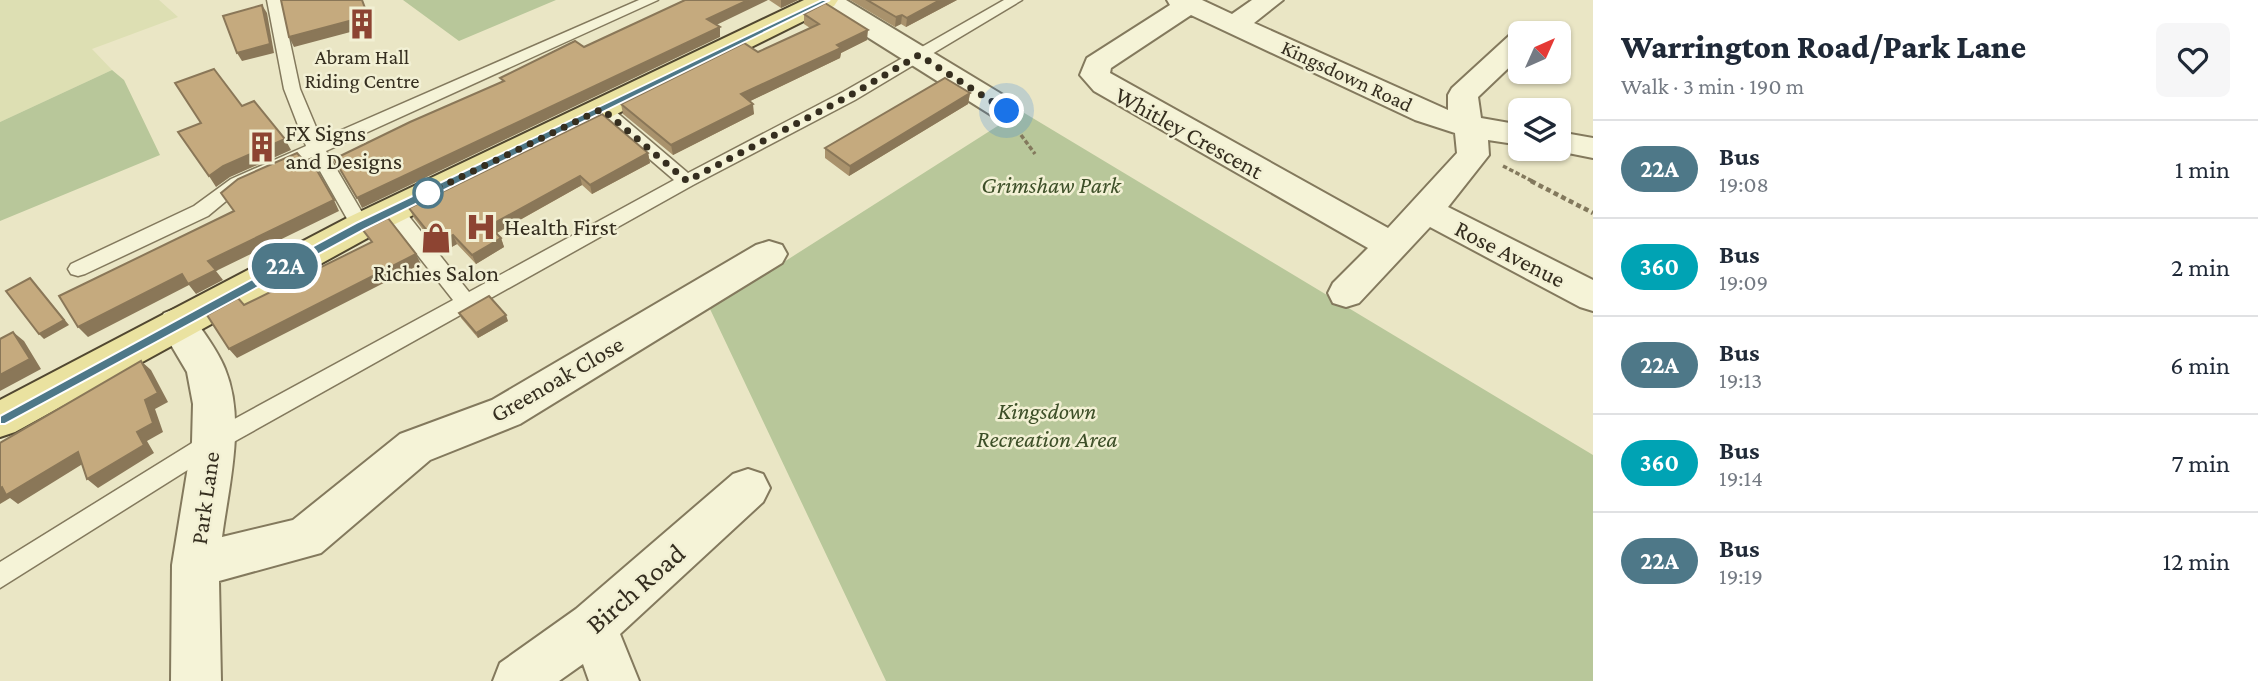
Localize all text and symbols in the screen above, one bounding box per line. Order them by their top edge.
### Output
building icon: Abram Hall Riding Centre [345,7,379,41]
north arrow [1508,21,1572,84]
map controls [1508,21,1571,161]
button: heart [2156,23,2230,97]
text: Warrington Road/Park Lane [1621,28,2026,65]
street label: Kingsdown Road [1278,35,1416,117]
place label: Abram Hall Riding Centre [304,45,420,93]
text: Walk · 3 min · 190 m [1621,73,1804,99]
street label: Whitley Crescent [1111,81,1269,185]
your location [989,93,1024,128]
button: layers [1508,98,1571,161]
place label: FX Signs and Designs [285,119,402,174]
building icon: FX Signs and Designs [245,130,279,164]
text: Bus [1719,142,1760,171]
text: 22A [1640,155,1679,182]
text: 1 min [2175,155,2230,184]
park label: Grimshaw Park [981,171,1122,198]
text: 19:08 [1719,171,1769,197]
unlabelled marker [413,178,443,208]
hospital icon: Health First [464,210,498,244]
place label: Health First [504,213,618,240]
street label: Rose Avenue [1451,214,1570,293]
shop icon: Richies Salon [419,221,453,255]
text: Bus [1719,240,1760,269]
line badge: 22A [245,243,325,289]
text: 22A [266,252,304,279]
text: 360 [1640,253,1679,280]
text: 2 min [2171,253,2230,282]
place label: Richies Salon [373,259,499,286]
text: 19:09 [1719,269,1768,295]
street label: Greenoak Close [486,330,628,427]
text: Bus [1719,338,1760,367]
text: 22A [1640,351,1679,378]
text: 6 min [2170,351,2230,380]
text: 19:13 [1719,367,1762,393]
park label: Kingsdown Recreation Area [976,397,1118,452]
text: Bus [1719,436,1760,465]
text: 360 [1640,449,1679,476]
text: 7 min [2171,449,2230,478]
street label: Park Lane [185,450,224,546]
text: 19:14 [1719,465,1763,491]
text: Bus [1719,534,1760,563]
street label: Birch Road [580,537,691,640]
text: 22A [1640,547,1679,574]
text: 12 min [2162,547,2230,576]
text: 19:19 [1719,563,1763,589]

